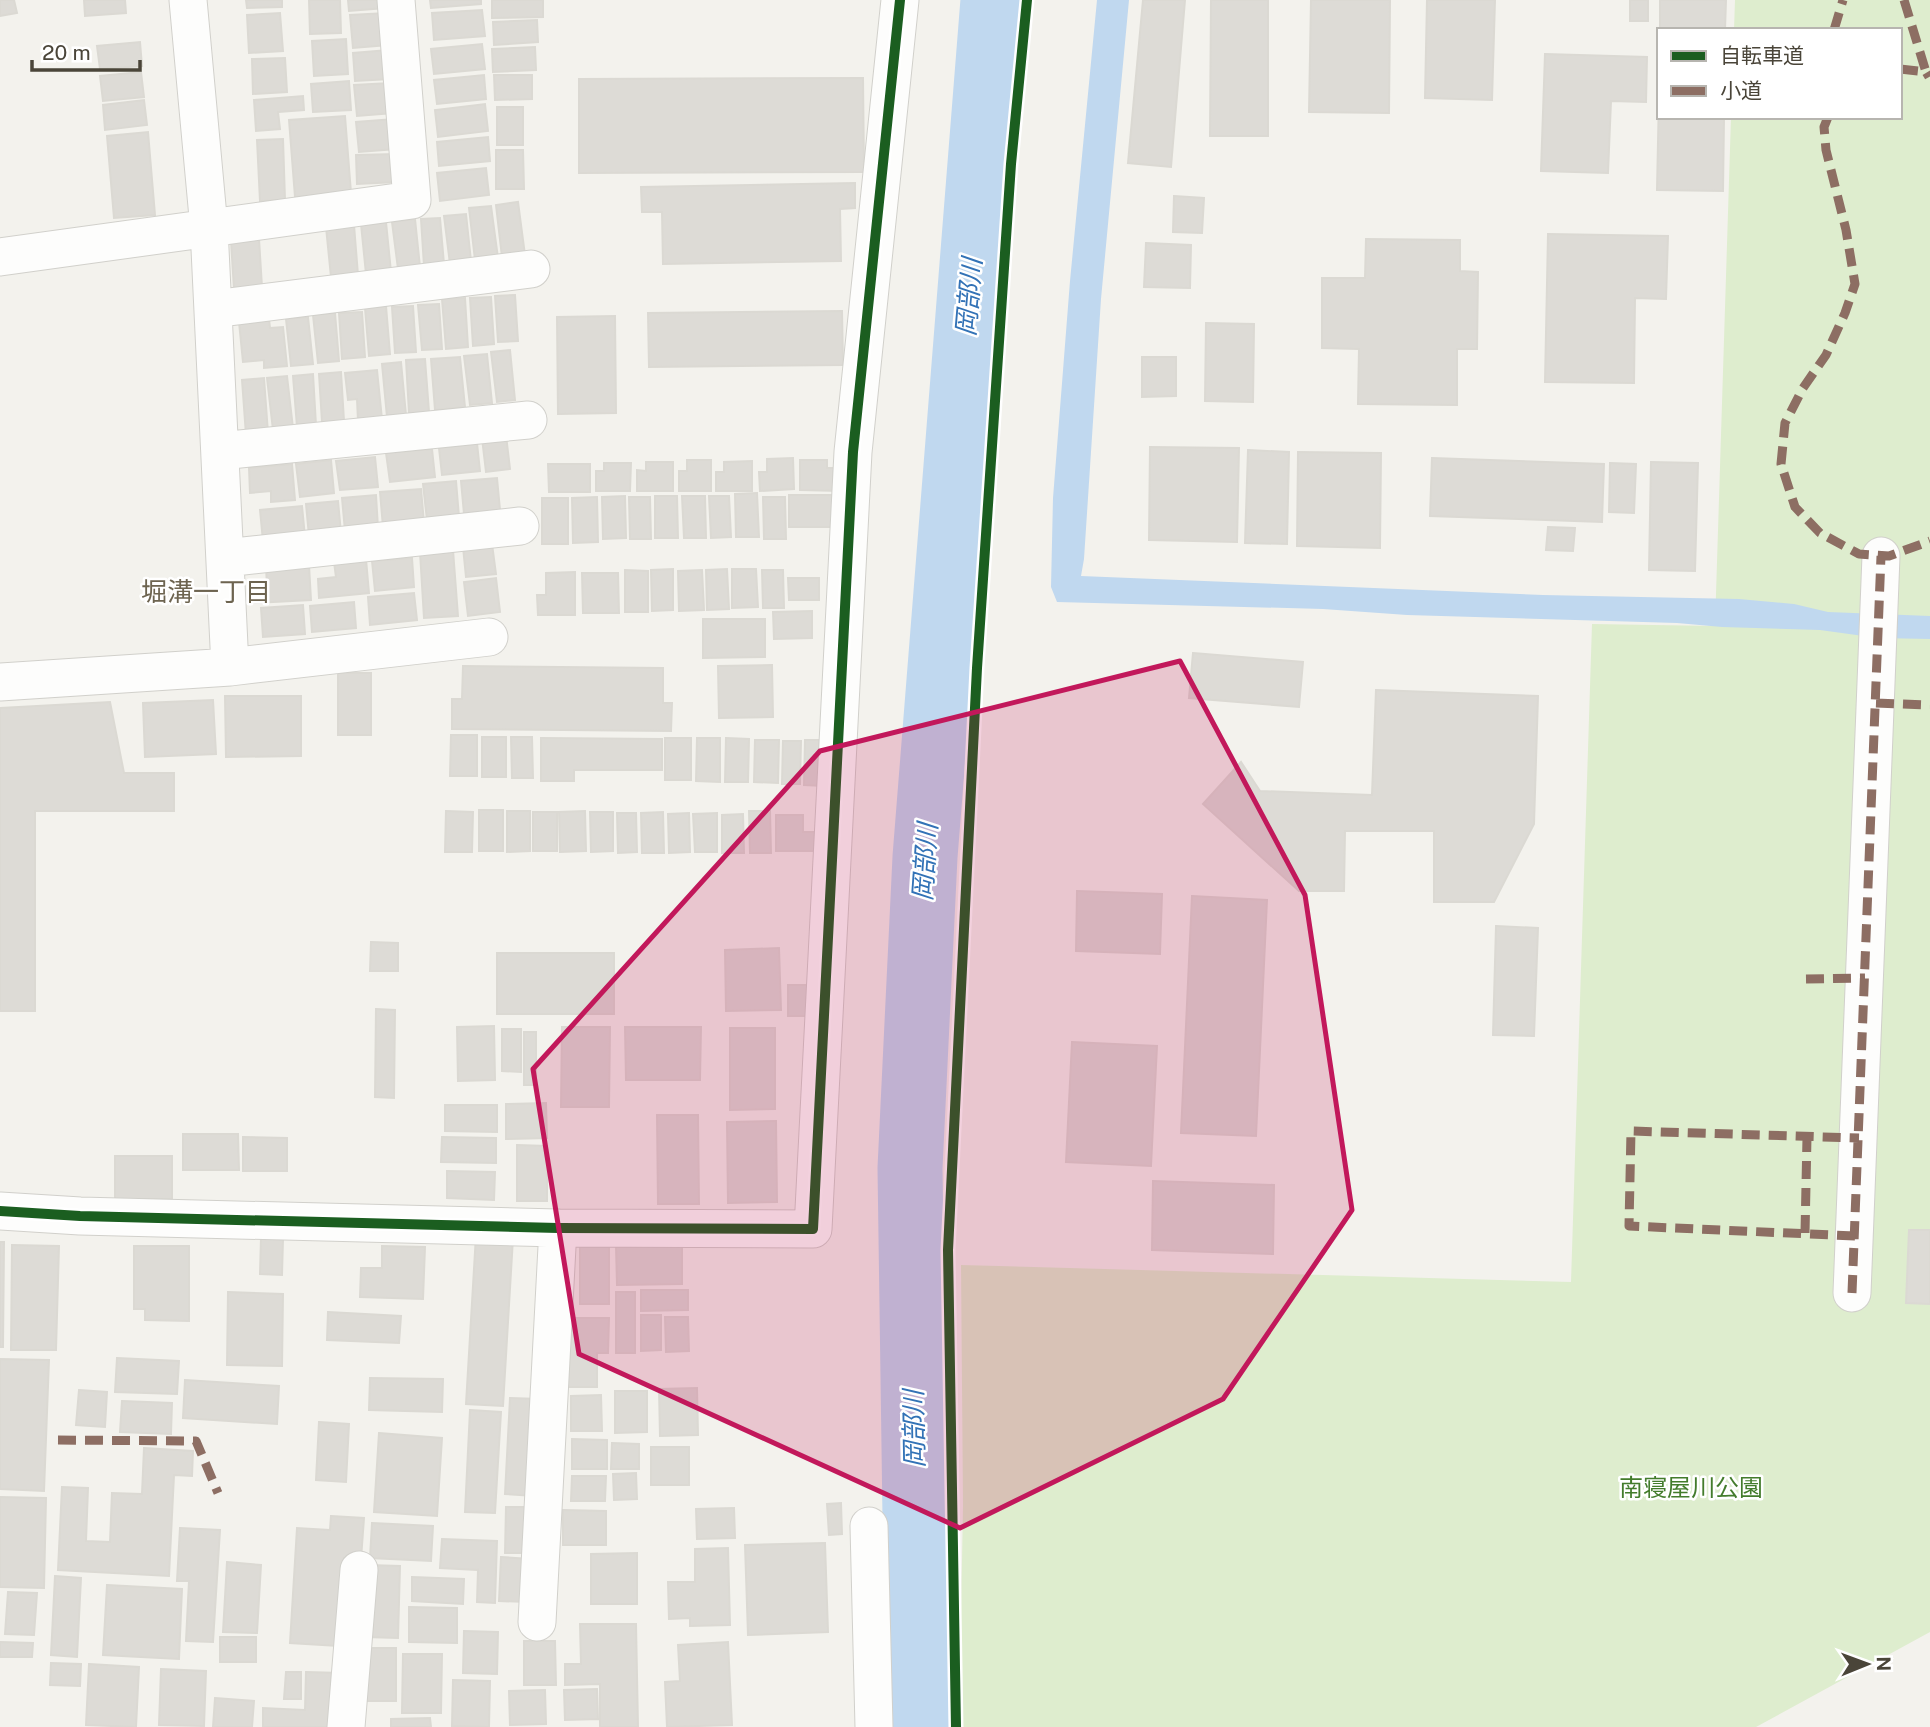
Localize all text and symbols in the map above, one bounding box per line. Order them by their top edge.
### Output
scale bar [32,28,140,72]
legend [1657,28,1902,119]
text: 20 m [42,40,91,65]
text: 自転車道 [1720,43,1804,68]
text: 小道 [1720,78,1762,103]
water label: 岡部川 [950,254,988,337]
district label: 堀溝一丁目 [141,576,271,607]
water label: 岡部川 [906,819,943,902]
water label: 岡部川 [897,1387,930,1468]
park label: 南寝屋川公園 [1619,1473,1763,1501]
north arrow [1832,1629,1902,1699]
text: N [1873,1656,1895,1671]

